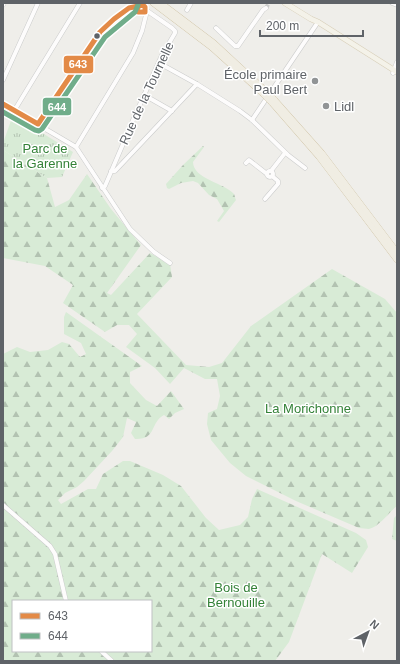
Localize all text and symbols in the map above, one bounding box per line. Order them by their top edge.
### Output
scale bar [260,12,363,38]
text: 200 m [266,19,299,33]
unlabelled marker [92,31,102,41]
street label: Rue de la Tournelle [116,39,177,147]
line badge: 643 [63,55,94,74]
text: 643 [69,58,87,70]
place label: École primaire Paul Bert [224,67,307,97]
marker: École primaire Paul Bert [310,76,320,86]
line badge: 644 [42,97,72,116]
place label: Lidl [334,99,354,114]
text: 644 [48,101,67,113]
marker: Lidl [321,101,331,111]
park label: Parc de la Garenne [13,141,77,171]
park label: La Morichonne [265,401,351,416]
park label: Bois de Bernouille [207,580,265,610]
legend [12,600,152,652]
text: 643 [48,609,68,623]
north arrow [348,612,388,652]
text: N [368,617,382,632]
text: 644 [48,629,68,643]

